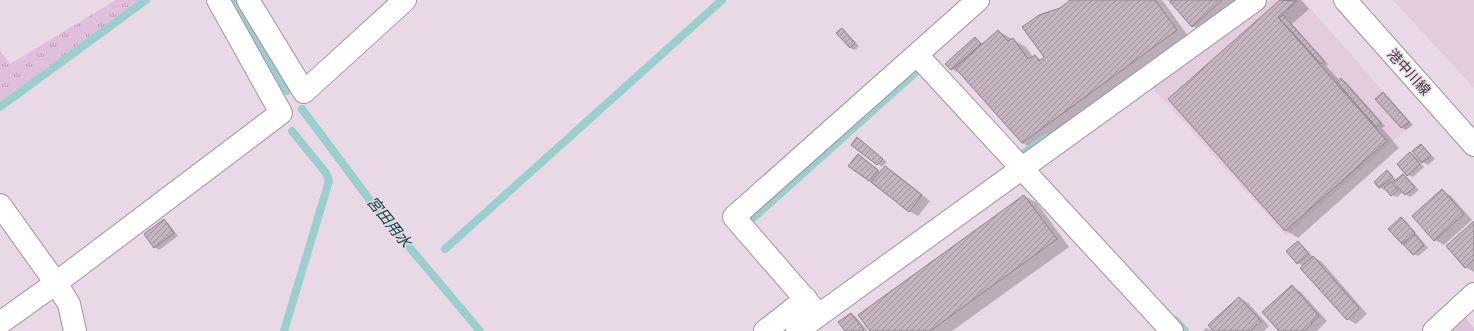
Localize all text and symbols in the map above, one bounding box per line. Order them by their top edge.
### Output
street label: 港中川線 [1383,45,1435,99]
water label: 宮田用水 [362,192,418,254]

